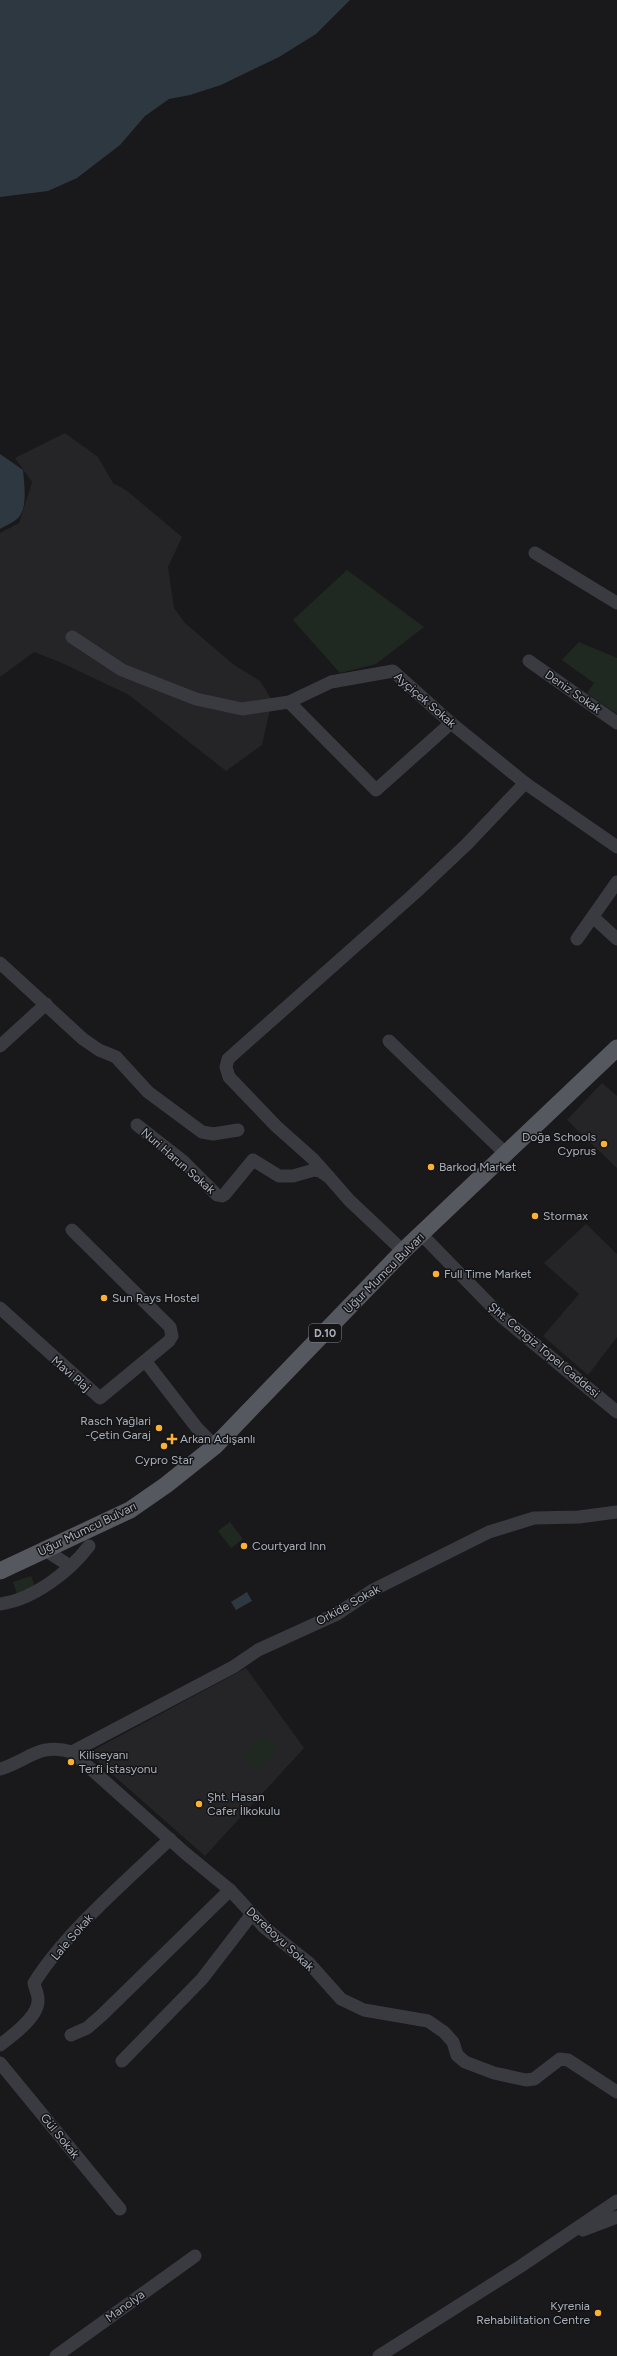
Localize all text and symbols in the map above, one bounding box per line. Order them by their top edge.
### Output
street label: Deniz Sokak [542,668,604,717]
street label: Ayçiçek Sokak [391,669,459,731]
street label: Nuri Harun Sokak [138,1125,218,1197]
place label: Doğa Schools Cyprus [522,1130,596,1158]
marker: Doğa Schools Cyprus [599,1139,609,1149]
place label: Barkod Market [439,1160,517,1174]
marker: Barkod Market [426,1162,436,1172]
place label: Stormax [543,1209,588,1223]
marker: Stormax [530,1211,540,1221]
street label: Uğur Mumcu Bulvarı [341,1230,427,1316]
place label: Full Time Market [444,1267,532,1281]
marker: Full Time Market [431,1269,441,1279]
place label: Sun Rays Hostel [112,1291,199,1305]
marker: Sun Rays Hostel [99,1293,109,1303]
street label: Şht. Cengiz Topel Caddesi [486,1299,602,1401]
road number: D.10 [309,1324,341,1342]
street label: Mavi Plaj [49,1353,93,1395]
place label: Rasch Yağlari -Çetin Garaj [80,1414,151,1442]
marker: Rasch Yağlari -Çetin Garaj [154,1423,164,1433]
place label: Arkan Adışanlı [180,1432,255,1446]
marker: Arkan Adışanlı [167,1434,177,1444]
marker: Cypro Star [159,1441,169,1451]
place label: Cypro Star [135,1453,193,1467]
street label: Uğur Mumcu Bulvarı [35,1499,139,1559]
place label: Courtyard Inn [252,1539,326,1553]
marker: Courtyard Inn [239,1541,249,1551]
street label: Orkide Sokak [314,1582,382,1628]
place label: Kiliseyanı Terfi İstasyonu [79,1748,157,1776]
marker: Kiliseyanı Terfi İstasyonu [66,1757,76,1767]
place label: Şht. Hasan Cafer İlkokulu [207,1790,280,1818]
marker: Şht. Hasan Cafer İlkokulu [194,1799,204,1809]
street label: Dereboyu Sokak [243,1904,317,1974]
street label: Lale Sokak [48,1911,96,1963]
street label: Gül Sokak [38,2111,82,2161]
street label: Manolya [103,2287,147,2325]
place label: Kyrenia Rehabilitation Centre [476,2299,590,2327]
marker: Kyrenia Rehabilitation Centre [593,2308,603,2318]

